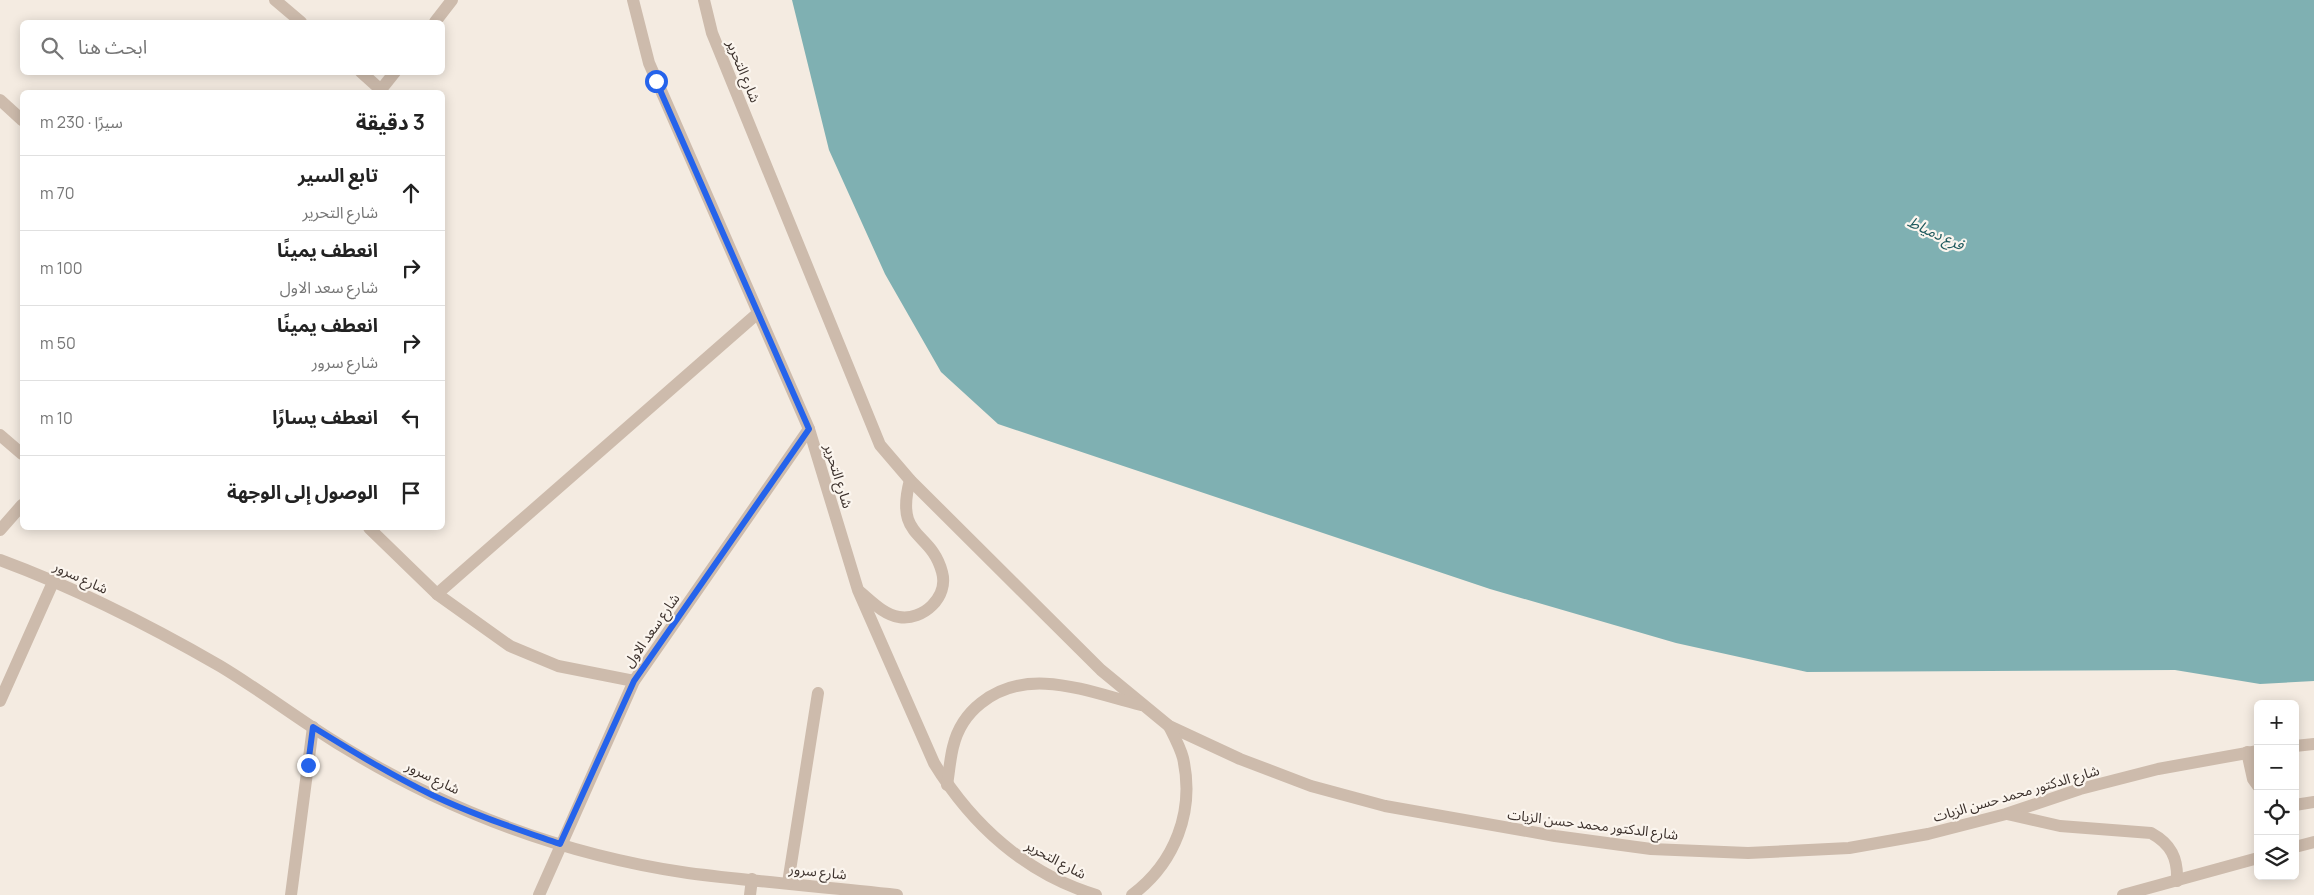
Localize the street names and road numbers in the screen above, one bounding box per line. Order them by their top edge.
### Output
street label: شارع التحرير [721,36,765,106]
street label: شارع التحرير [818,441,858,511]
street label: شارع سرور [49,556,111,600]
street label: شارع سعد الاول [619,589,685,672]
street label: شارع سرور [401,755,463,800]
street label: شارع الدكتور محمد حسن الزيات [1931,760,2102,828]
street label: شارع الدكتور محمد حسن الزيات [1506,804,1680,846]
street label: شارع التحرير [1021,835,1090,885]
street label: شارع سرور [787,858,848,885]

